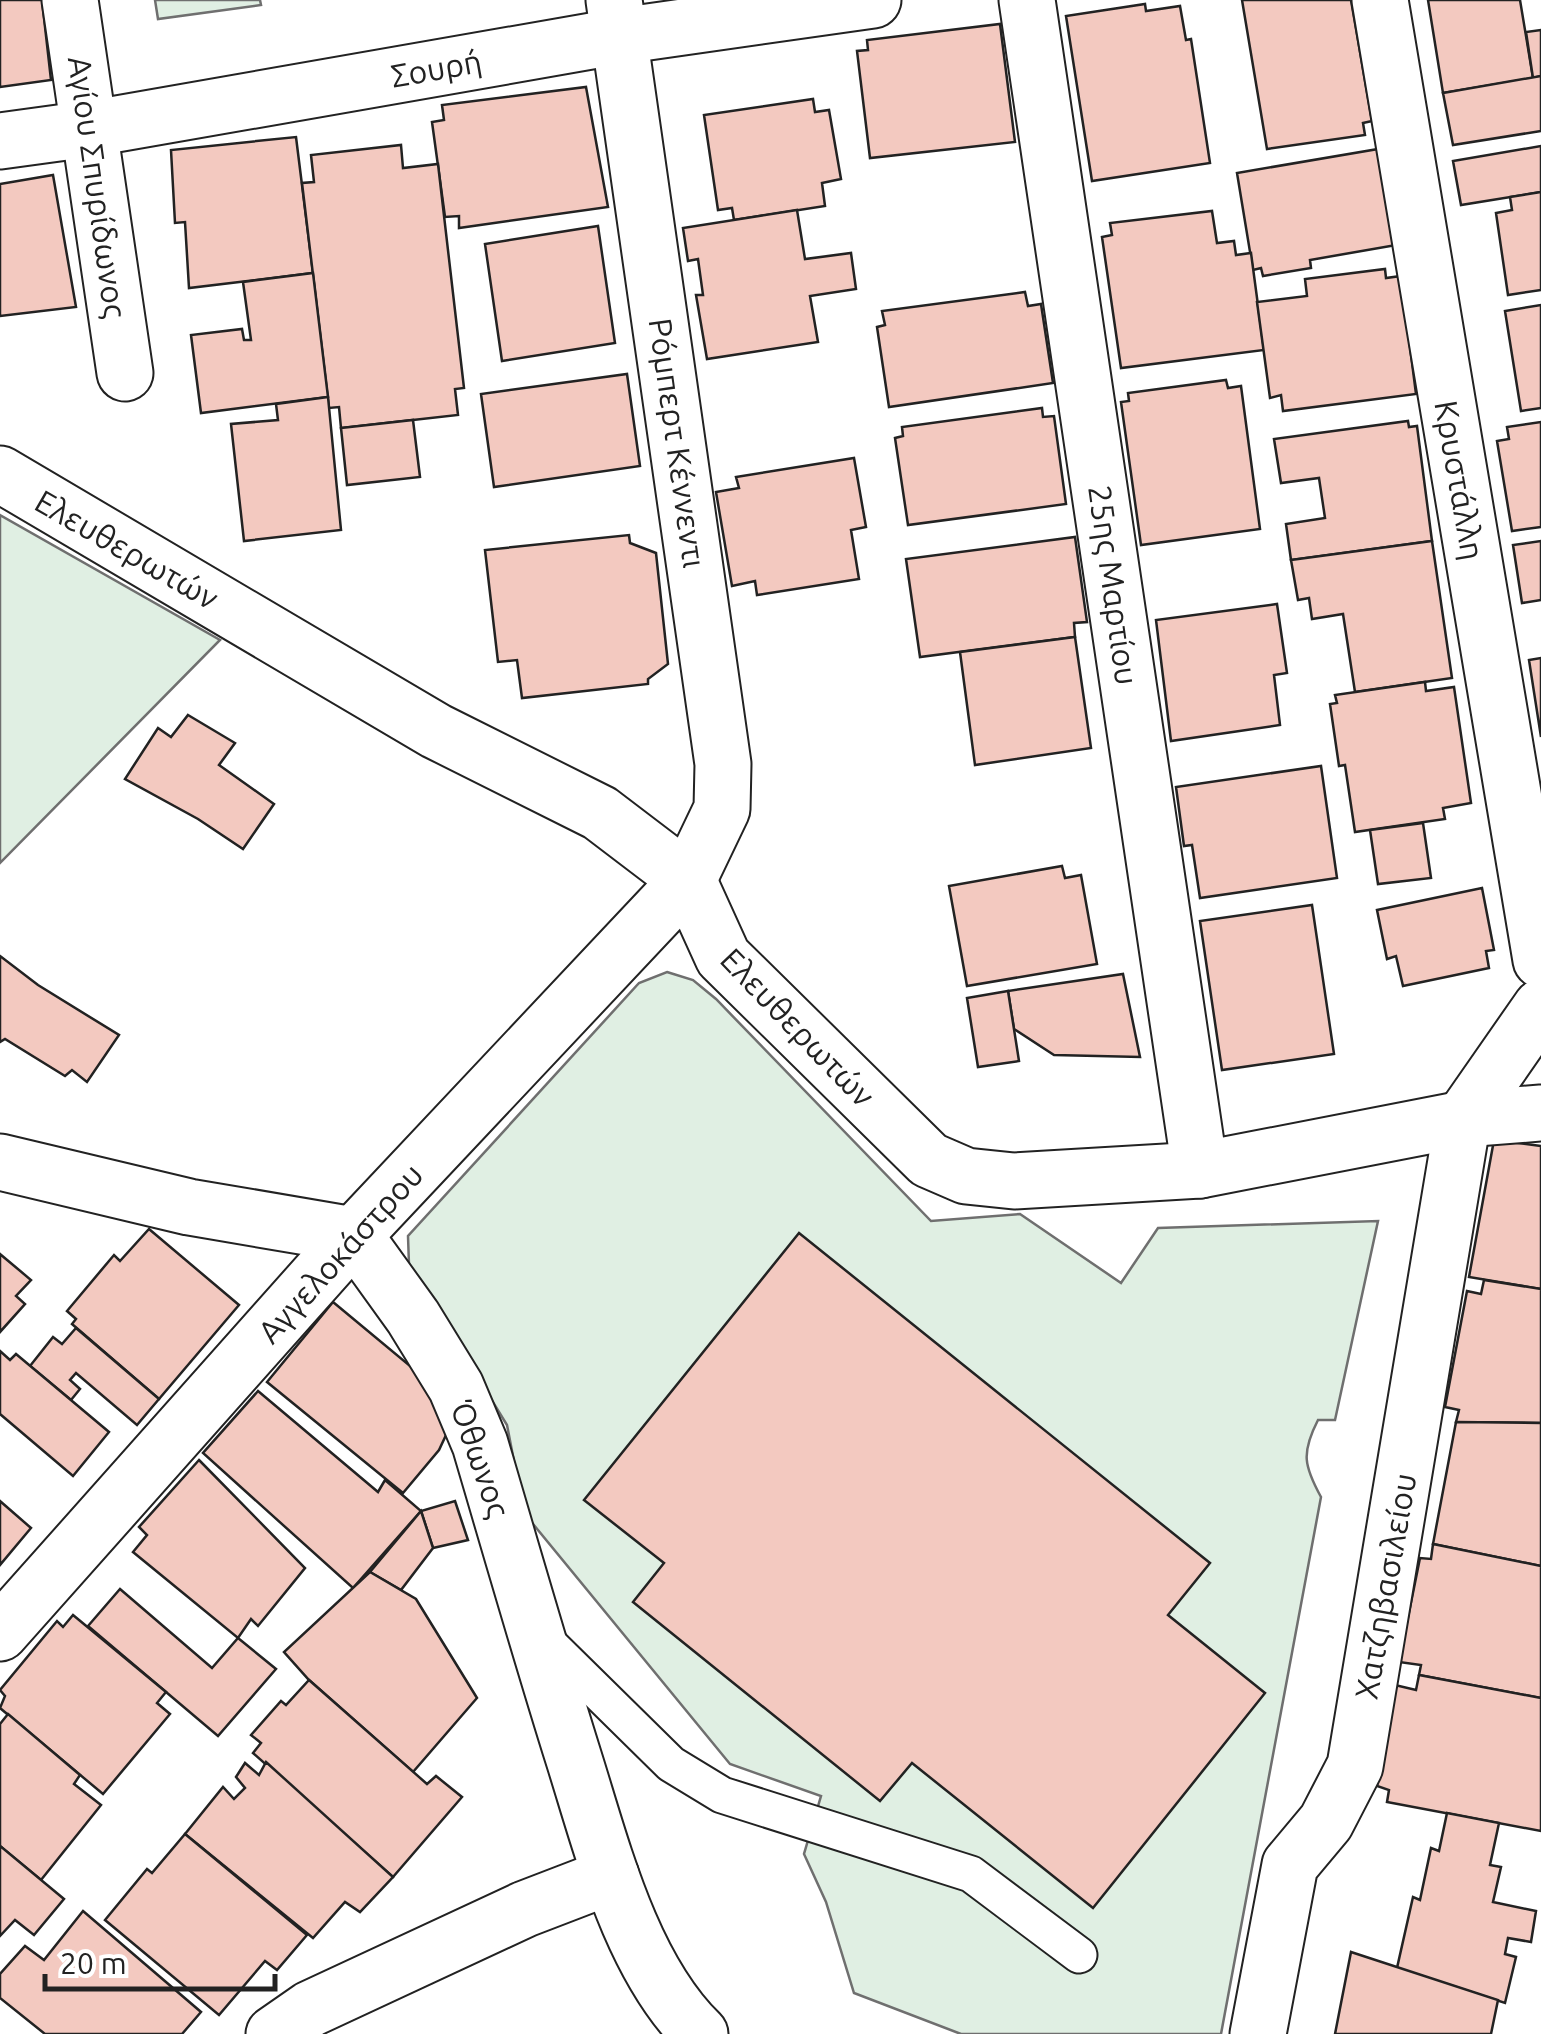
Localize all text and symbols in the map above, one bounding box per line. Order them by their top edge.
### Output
street label: Σουρή [388,42,484,94]
street label: Αγίου Σπυρίδωνος [61,54,134,320]
street label: Ρόμπερτ Κέννεντι [643,316,713,570]
street label: Κρυστάλλη [1428,397,1492,563]
street label: Ελευθερωτών [29,482,225,616]
street label: 25ης Μαρτίου [1081,483,1146,687]
street label: Ελευθερωτών [714,941,882,1113]
street label: Αγγελοκάστρου [250,1156,430,1350]
street label: Όθωνος [443,1395,518,1522]
street label: Χατζηβασιλείου [1347,1470,1423,1702]
scale bar [45,1929,275,1991]
text: 20 m [60,1946,127,1980]

